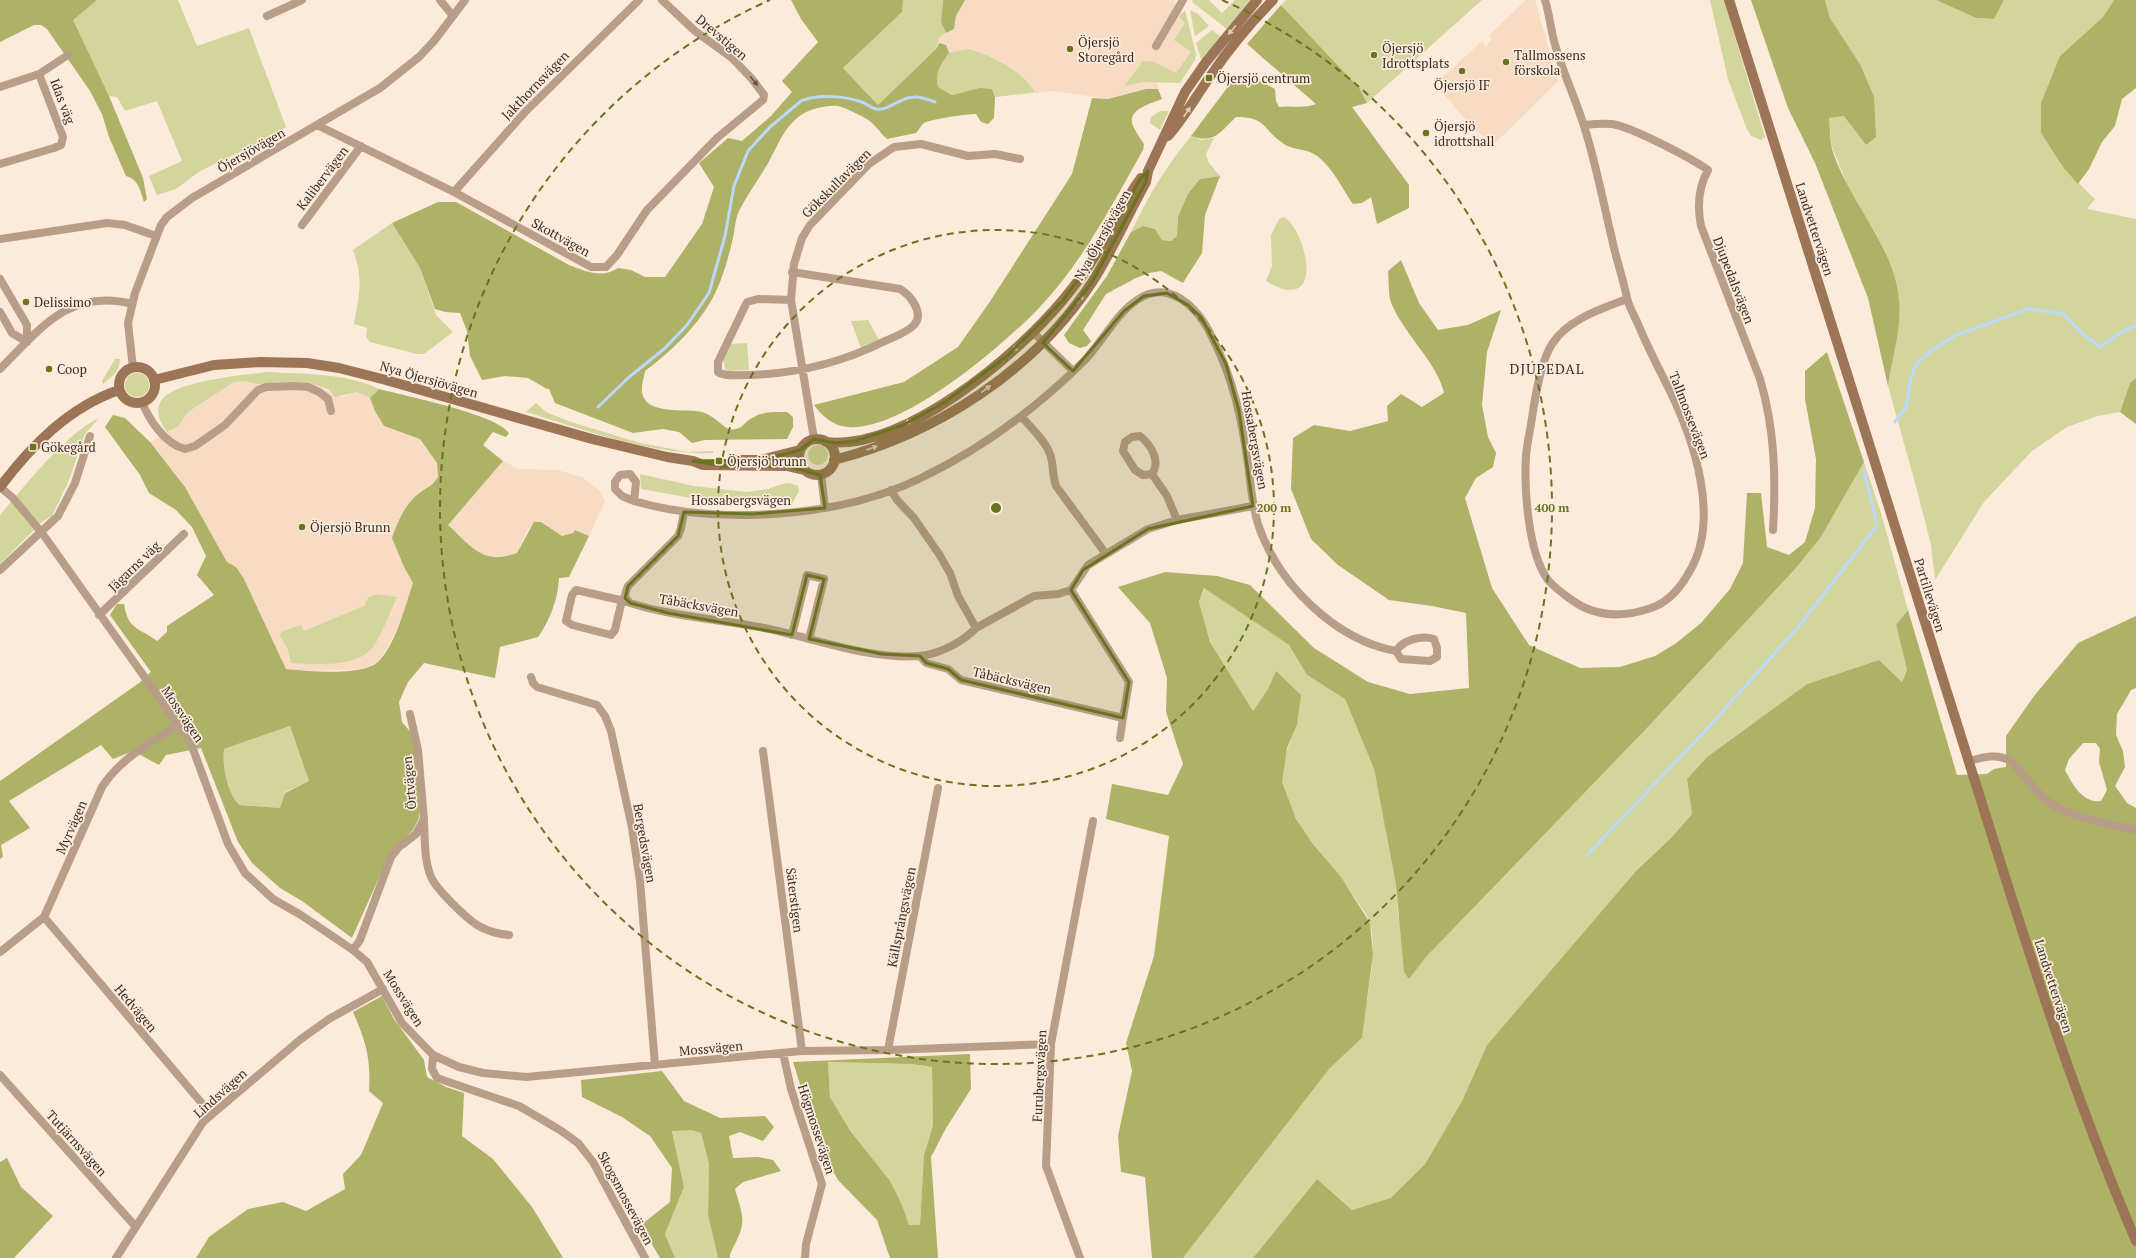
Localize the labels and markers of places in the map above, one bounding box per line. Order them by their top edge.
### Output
place label: Öjersjö Storegård [1078,33,1134,66]
place label: Öjersjö Idrottsplats [1382,39,1449,72]
marker: Öjersjö Storegård [1065,44,1075,54]
place label: Tallmossens förskola [1514,46,1586,79]
marker: Öjersjö Idrottsplats [1369,50,1379,60]
marker: Tallmossens förskola [1501,57,1511,67]
marker: Öjersjö IF [1457,66,1467,76]
place label: Öjersjö centrum [1217,69,1310,87]
marker: Öjersjö centrum [1204,73,1214,83]
place label: Öjersjö IF [1434,76,1490,94]
place label: Öjersjö idrottshall [1434,117,1495,150]
marker: Öjersjö idrottshall [1421,128,1431,138]
place label: Delissimo [34,293,91,311]
marker: Delissimo [21,297,31,307]
place label: Coop [57,360,87,378]
marker: Coop [44,364,54,374]
place label: Gökegård [41,438,96,456]
marker: Gökegård [28,442,38,452]
place label: Öjersjö brunn [727,452,807,470]
marker: Öjersjö brunn [714,456,724,466]
centre of rings [989,501,1003,515]
place label: Öjersjö Brunn [310,518,391,536]
marker: Öjersjö Brunn [297,522,307,532]

